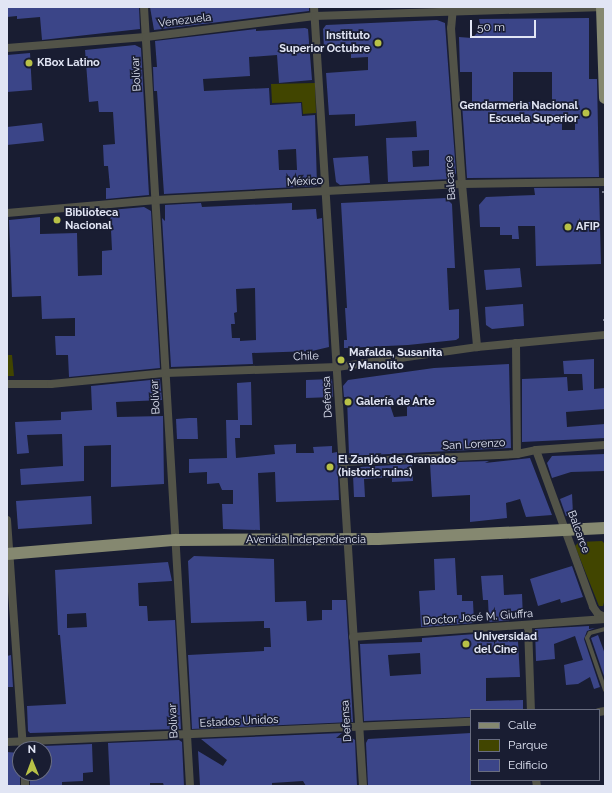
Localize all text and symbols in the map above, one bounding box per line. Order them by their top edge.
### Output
street label: Venezuela [158,11,212,31]
scale bar [472,12,538,38]
text: 50 m [477,20,505,34]
place label: Instituto Superior Octubre [279,30,370,56]
marker: Instituto Superior Octubre [373,38,383,48]
place label: KBox Latino [37,56,100,70]
street label: Bolívar [129,56,145,92]
marker: KBox Latino [24,58,34,68]
place label: Gendarmeria Nacional Escuela Superior [460,100,578,126]
marker: Gendarmeria Nacional Escuela Superior [581,108,591,118]
street label: Balcarce [443,155,459,201]
street label: México [287,174,323,190]
place label: Biblioteca Nacional [65,207,118,233]
marker: Biblioteca Nacional [52,215,62,225]
place label: AFIP [576,220,600,234]
marker: AFIP [563,222,573,232]
place label: Mafalda, Susanita y Manolito [349,347,442,373]
street label: Chile [293,350,319,364]
marker: Mafalda, Susanita y Manolito [336,355,346,365]
street label: Defensa [320,376,336,418]
street label: Bolívar [148,379,164,415]
place label: Galería de Arte [356,395,435,409]
marker: Galería de Arte [343,397,353,407]
street label: San Lorenzo [442,437,506,453]
place label: El Zanjón de Granados (historic ruins) [338,454,456,480]
marker: El Zanjón de Granados (historic ruins) [325,462,335,472]
street label: Balcarce [564,509,592,555]
street label: Avenida Independencia [246,533,366,547]
street label: Doctor José M. Giuffra [422,608,534,628]
place label: Universidad del Cine [474,631,537,657]
marker: Universidad del Cine [461,639,471,649]
street label: Defensa [339,700,355,742]
street label: Bolívar [166,703,182,739]
legend [470,709,600,781]
street label: Estados Unidos [199,713,279,731]
text: Calle [508,718,536,732]
text: Parque [508,738,548,752]
north arrow [12,741,52,781]
text: N [27,743,36,756]
text: Edificio [508,758,548,772]

